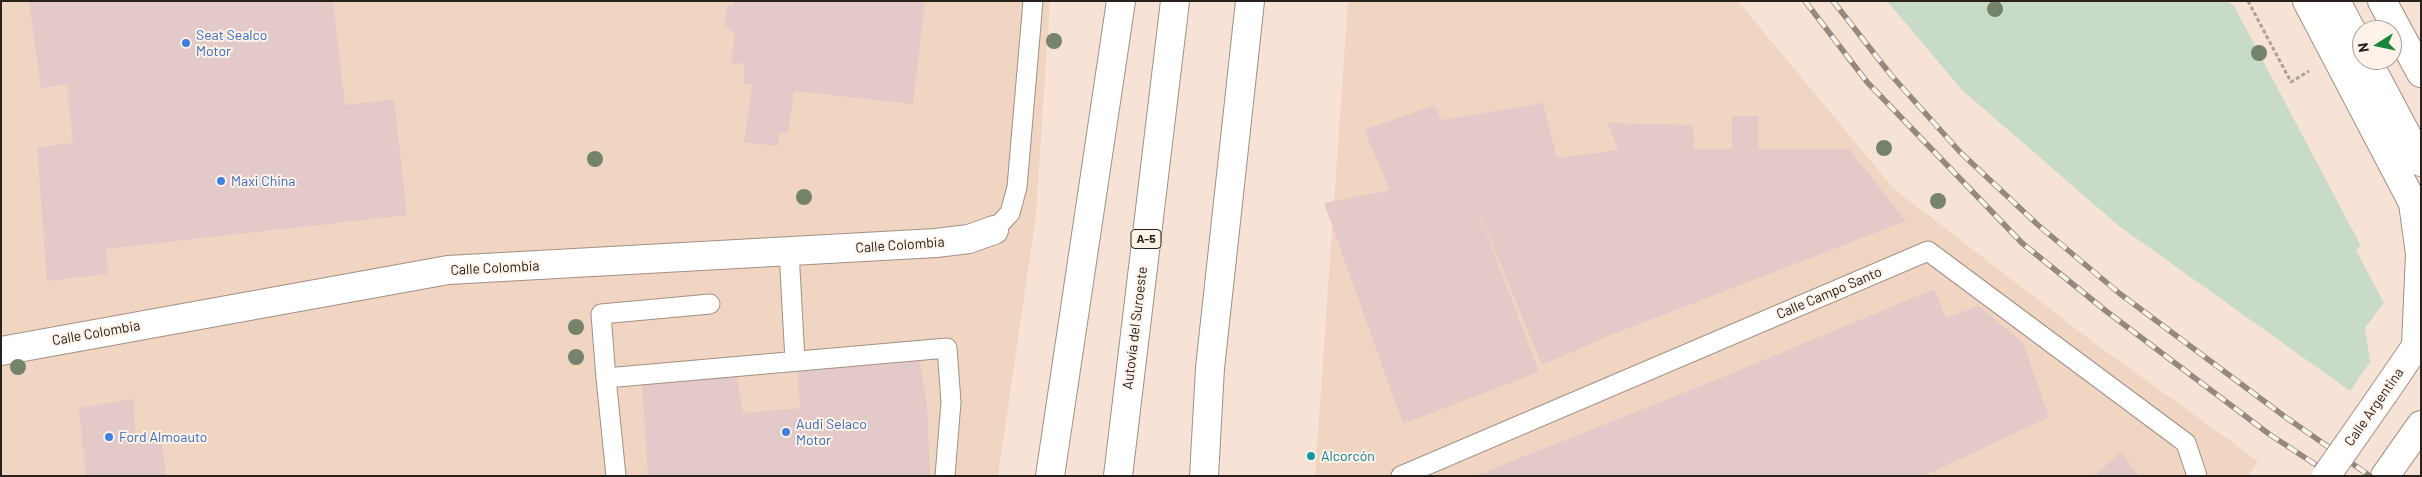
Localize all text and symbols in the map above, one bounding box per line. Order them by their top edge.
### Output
north arrow [2352,20,2402,70]
place label: Seat Sealco Motor [196,27,267,59]
marker: Seat Sealco Motor [180,37,192,49]
text: N [2354,41,2372,54]
place label: Maxi China [231,173,296,189]
marker: Maxi China [215,175,227,187]
road number: A-5 [1131,230,1161,248]
street label: Calle Colombia [855,234,945,256]
street label: Calle Colombia [450,257,540,279]
street label: Calle Campo Santo [1774,263,1884,323]
street label: Autovía del Suroeste [1119,266,1151,390]
street label: Calle Colombia [51,317,141,349]
street label: Calle Argentina [2341,365,2407,449]
place label: Audi Selaco Motor [796,416,867,448]
marker: Audi Selaco Motor [780,426,792,438]
place label: Ford Almoauto [119,429,207,445]
marker: Ford Almoauto [103,431,115,443]
place label: Alcorcón [1321,448,1375,464]
marker: Alcorcón [1305,450,1317,462]

